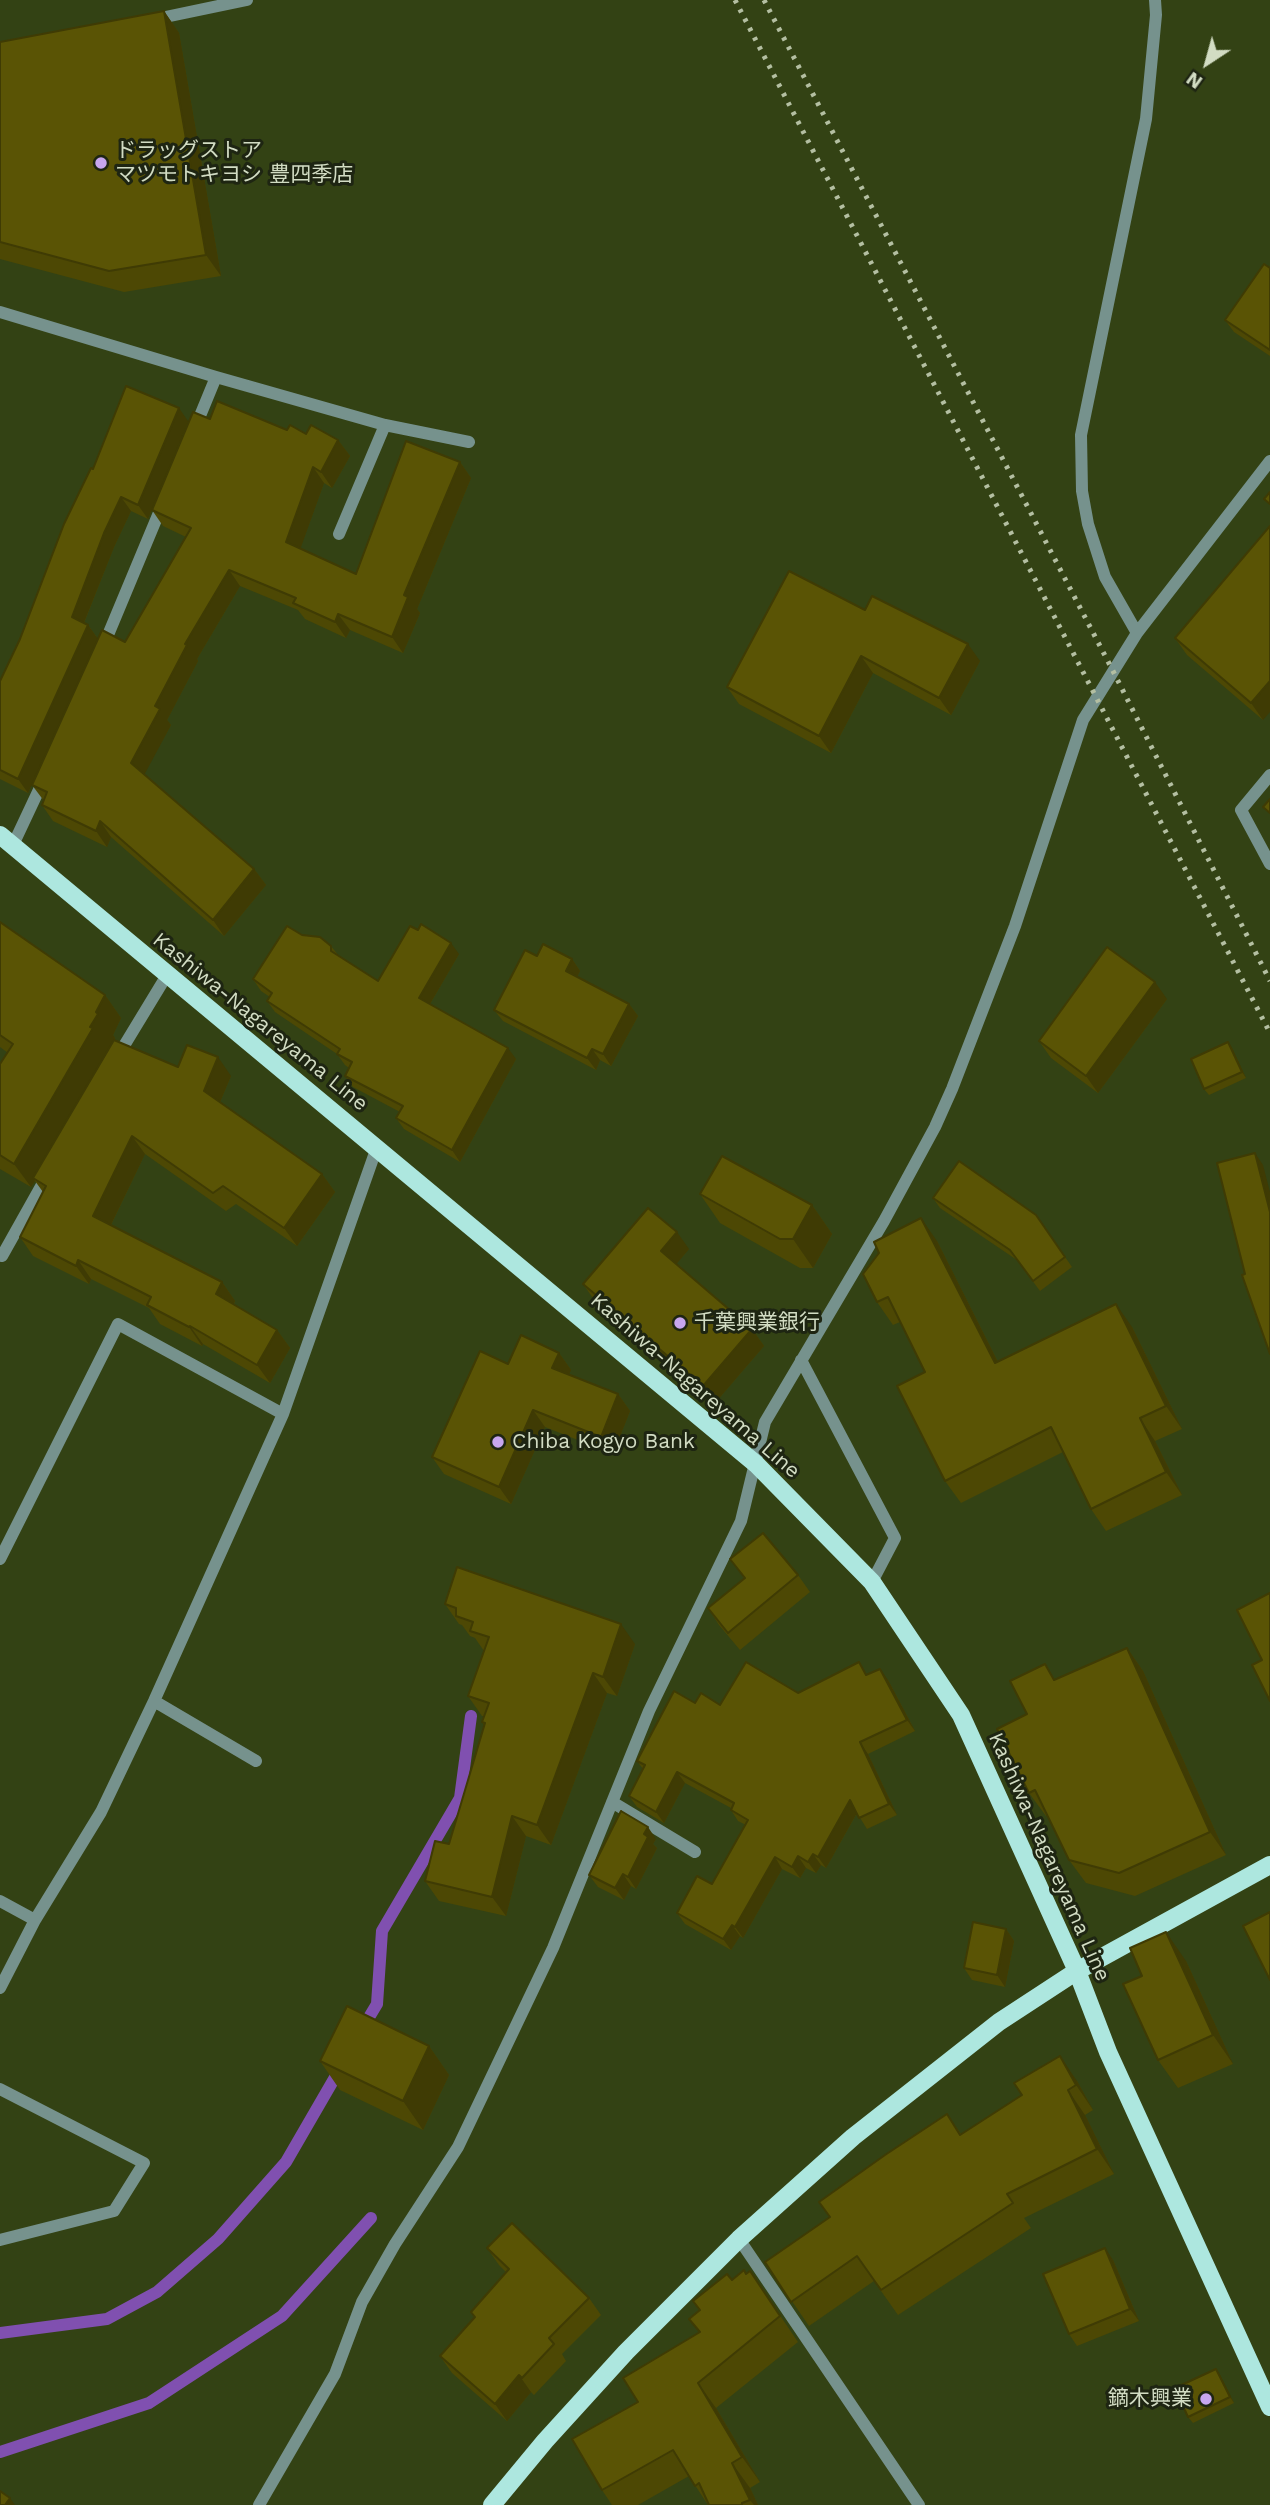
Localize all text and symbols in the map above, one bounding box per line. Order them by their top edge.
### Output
north arrow [1172,28,1242,98]
text: N [1182,67,1207,94]
place label: ドラッグストア マツモトキヨシ 豊四季店 [115,138,353,188]
marker: ドラッグストア マツモトキヨシ 豊四季店 [93,155,109,171]
street label: Kashiwa-Nagareyama Line [147,927,373,1117]
street label: Kashiwa-Nagareyama Line [585,1288,805,1484]
place label: 千葉興業銀行 [694,1310,820,1336]
marker: 千葉興業銀行 [672,1315,688,1331]
place label: Chiba Kogyo Bank [512,1429,695,1455]
marker: Chiba Kogyo Bank [490,1434,506,1450]
street label: Kashiwa-Nagareyama Line [983,1729,1115,1985]
place label: 鏑木興業 [1108,2386,1192,2412]
marker: 鏑木興業 [1198,2391,1214,2407]

